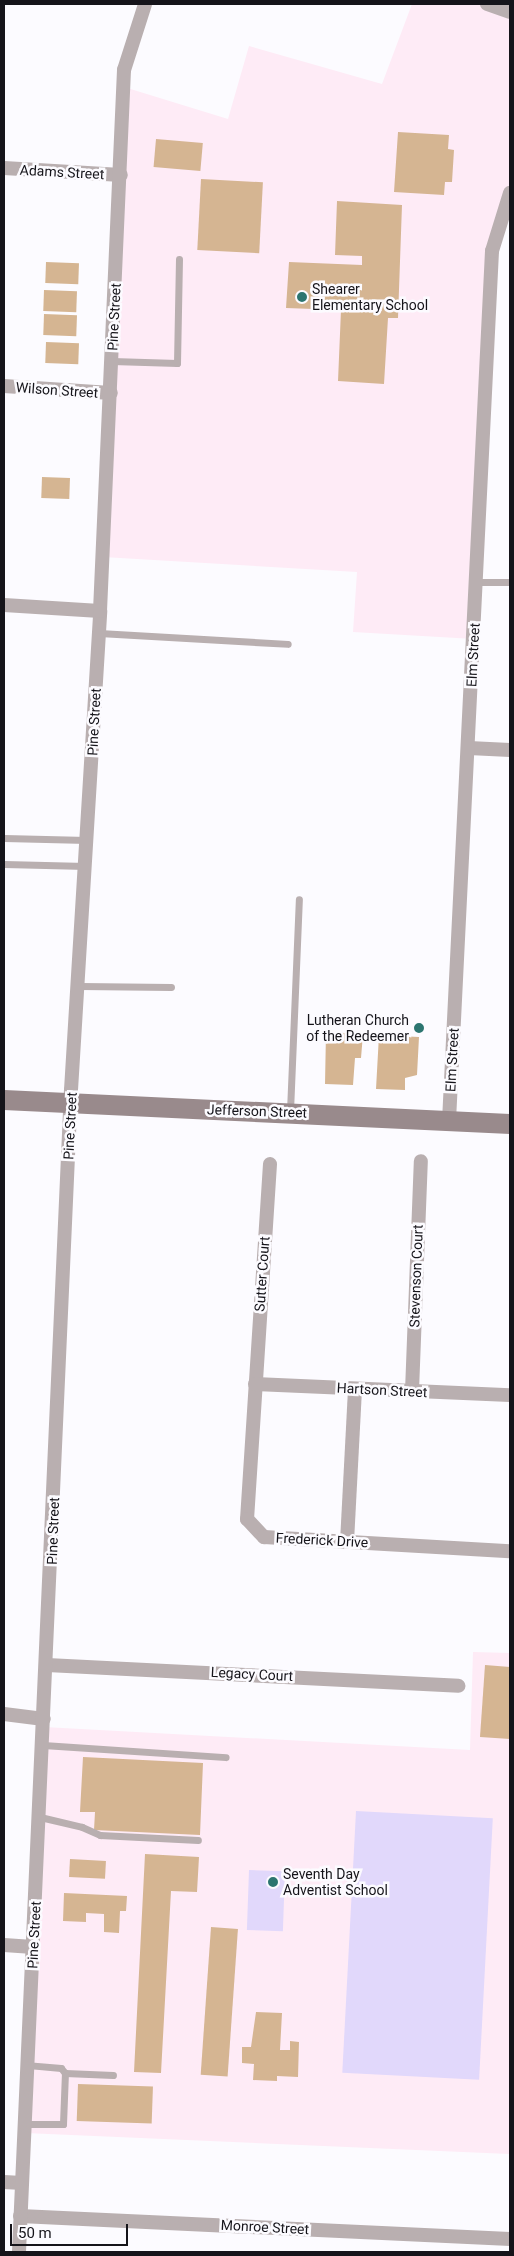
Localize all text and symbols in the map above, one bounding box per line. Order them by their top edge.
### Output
street label: Adams Street [19,161,105,183]
place label: Shearer Elementary School [312,281,428,314]
street label: Pine Street [104,283,124,351]
marker: Shearer Elementary School [296,291,308,303]
street label: Wilson Street [15,379,99,401]
street label: Elm Street [463,623,483,687]
street label: Pine Street [84,688,104,756]
place label: Lutheran Church of the Redeemer [306,1012,409,1044]
marker: Lutheran Church of the Redeemer [413,1022,425,1034]
street label: Elm Street [442,1028,462,1092]
street label: Pine Street [60,1092,80,1160]
street label: Jefferson Street [207,1101,307,1121]
street label: Stevenson Court [406,1224,426,1328]
street label: Sutter Court [251,1236,273,1312]
street label: Hartson Street [336,1379,428,1401]
street label: Pine Street [43,1497,63,1565]
street label: Frederick Drive [275,1529,369,1551]
street label: Legacy Court [210,1663,294,1685]
place label: Seventh Day Adventist School [283,1866,388,1898]
marker: Seventh Day Adventist School [267,1876,279,1888]
street label: Pine Street [24,1901,44,1969]
scale bar [12,2214,130,2246]
street label: Monroe Street [220,2216,310,2238]
text: 50 m [18,2224,52,2242]

